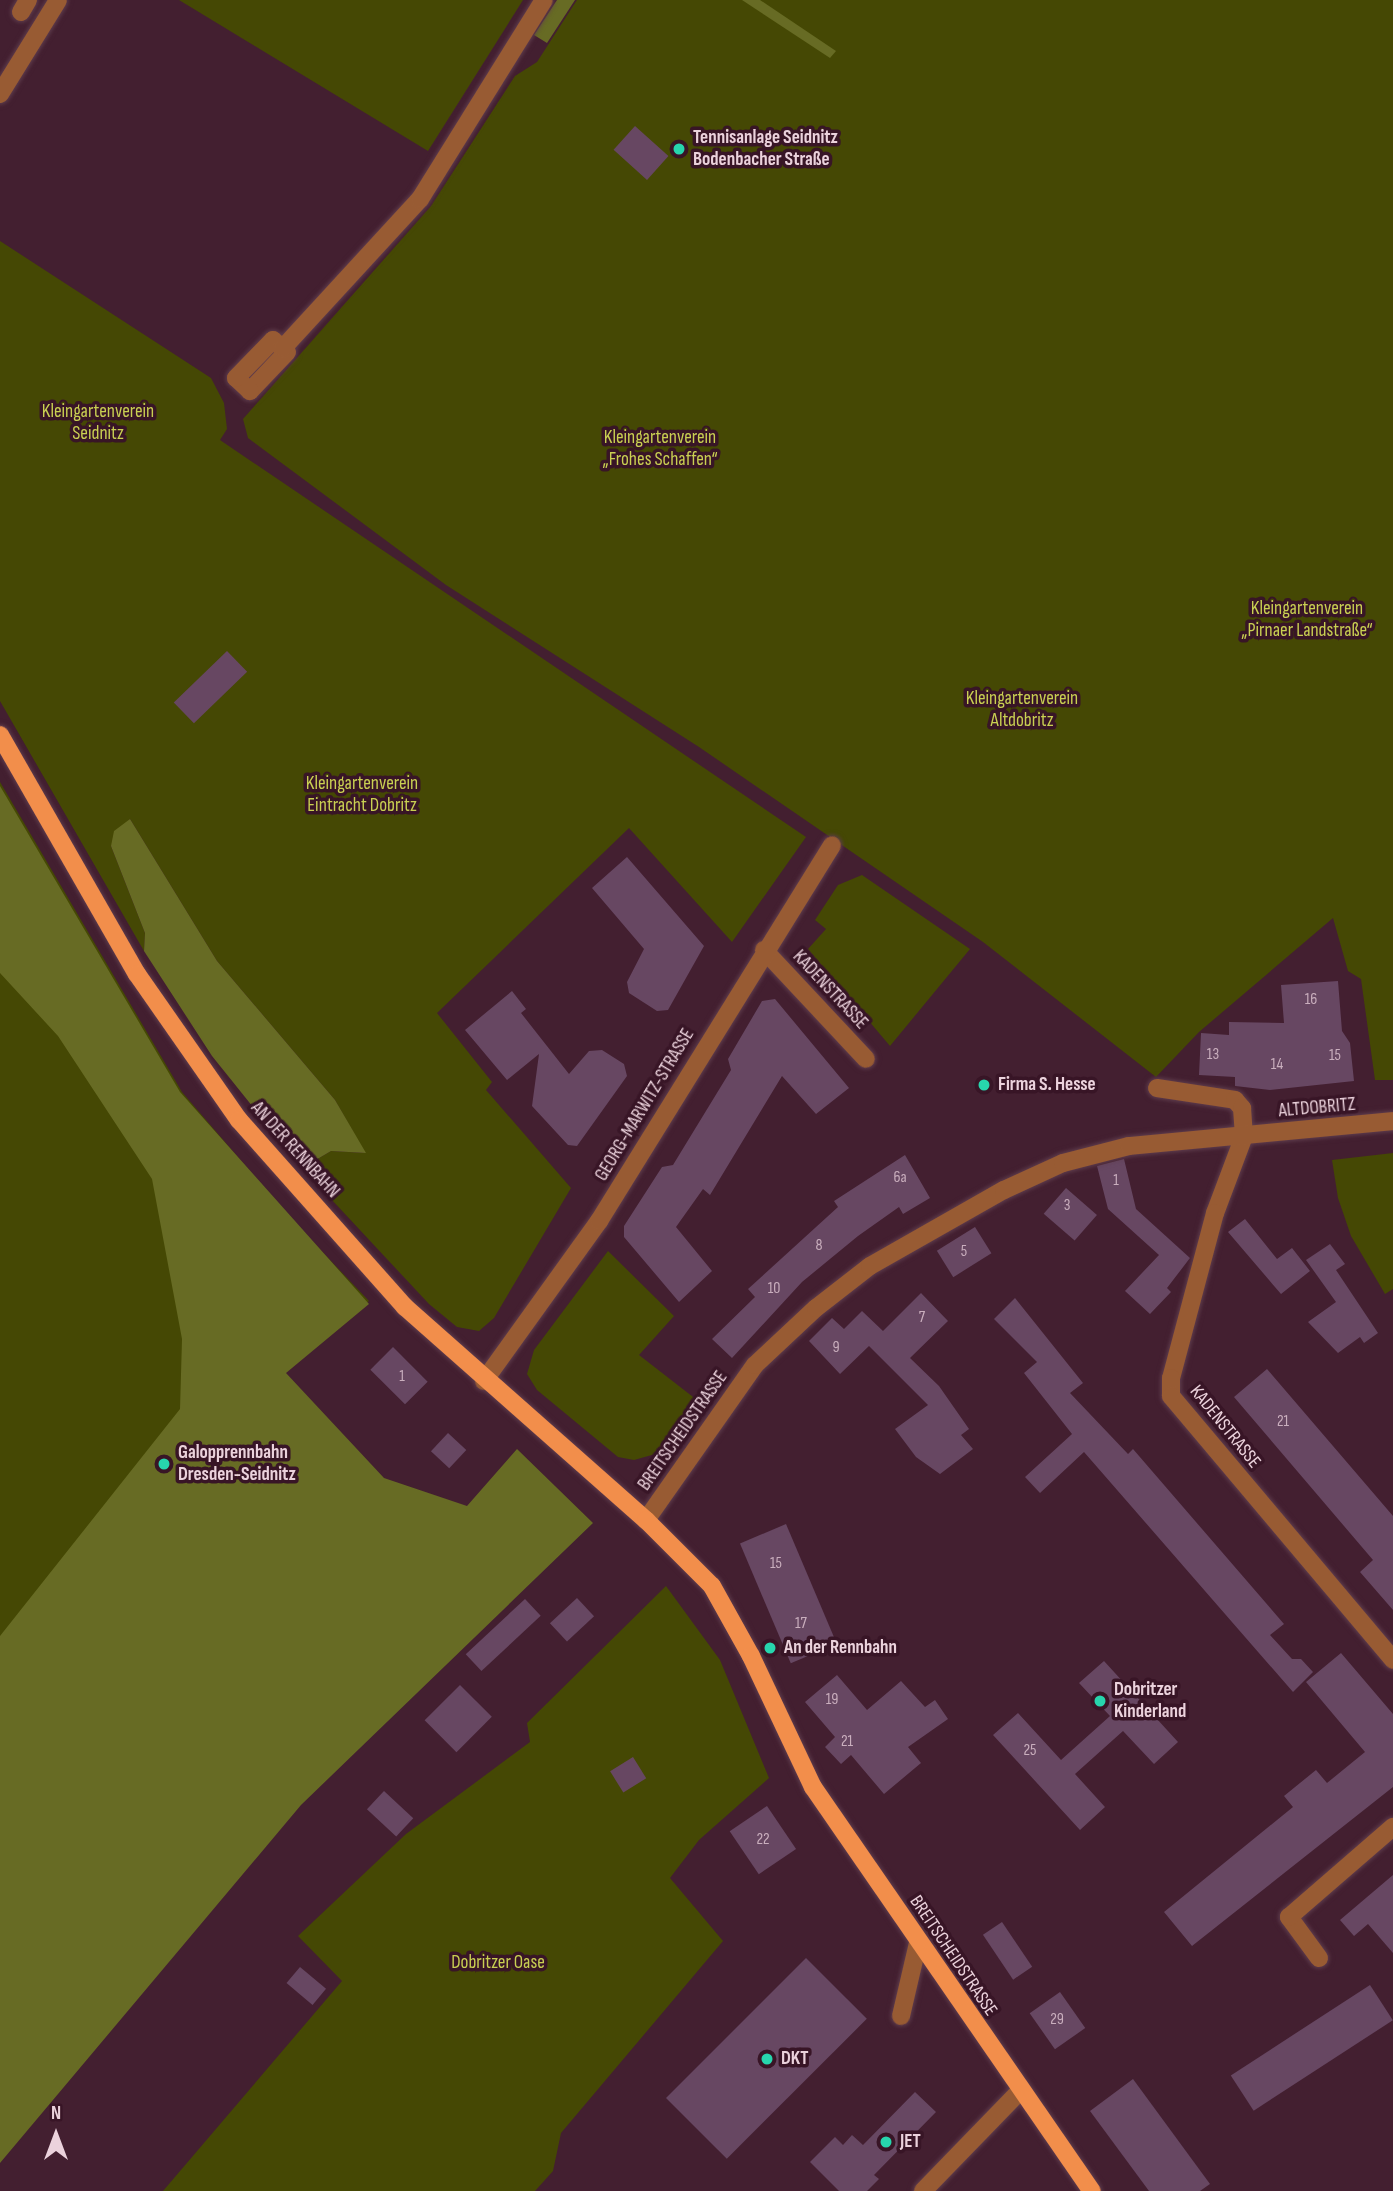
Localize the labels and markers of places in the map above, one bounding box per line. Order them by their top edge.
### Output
place label: Tennisanlage Seidnitz Bodenbacher Straße [693,127,838,171]
marker: Tennisanlage Seidnitz Bodenbacher Straße [671,141,687,157]
place label: Firma S. Hesse [998,1074,1096,1096]
marker: Firma S. Hesse [976,1077,992,1093]
place label: Galopprennbahn Dresden-Seidnitz [178,1442,296,1486]
marker: Galopprennbahn Dresden-Seidnitz [156,1456,172,1472]
place label: An der Rennbahn [784,1637,897,1659]
marker: An der Rennbahn [762,1640,778,1656]
place label: Dobritzer Kinderland [1114,1679,1186,1723]
marker: Dobritzer Kinderland [1092,1693,1108,1709]
place label: DKT [781,2048,808,2070]
marker: DKT [759,2051,775,2067]
place label: JET [900,2131,921,2153]
marker: JET [878,2134,894,2150]

